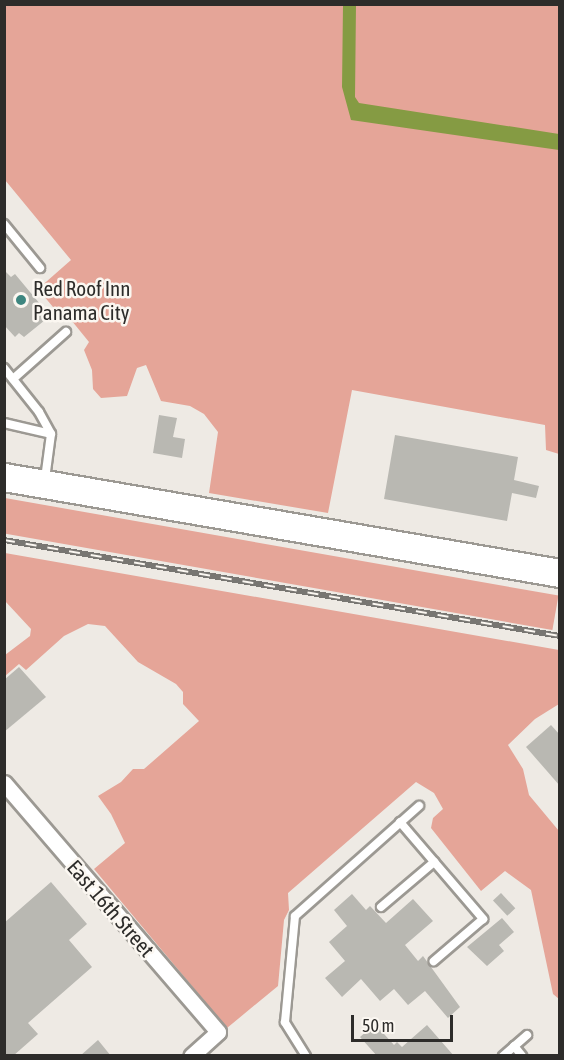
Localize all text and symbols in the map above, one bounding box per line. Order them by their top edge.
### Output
place label: Red Roof Inn Panama City [33,275,130,325]
marker: Red Roof Inn Panama City [14,293,28,307]
street label: East 16th Street [62,854,160,962]
scale bar [354,1003,456,1041]
text: 50 m [362,1015,394,1036]

